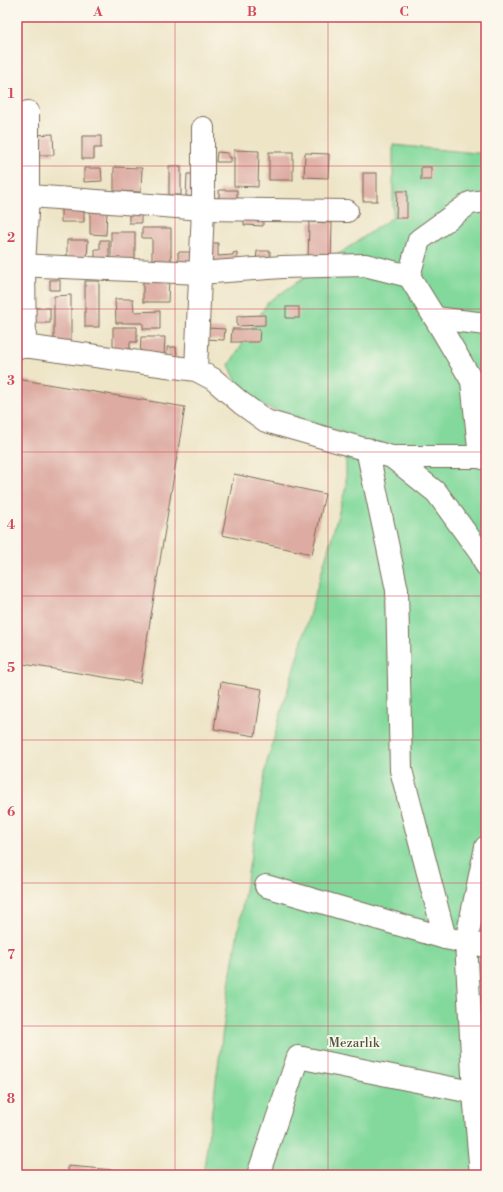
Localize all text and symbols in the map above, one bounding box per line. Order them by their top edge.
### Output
text: A [92,4,103,20]
text: B [247,4,257,20]
text: C [399,4,409,20]
text: 1 [8,86,15,102]
text: 2 [7,230,15,246]
text: 3 [7,373,15,389]
text: 4 [7,517,16,533]
text: 5 [7,660,15,676]
text: 6 [7,804,15,820]
text: 7 [7,947,15,963]
park label: Mezarlık [328,1035,381,1051]
text: 8 [7,1091,15,1107]

